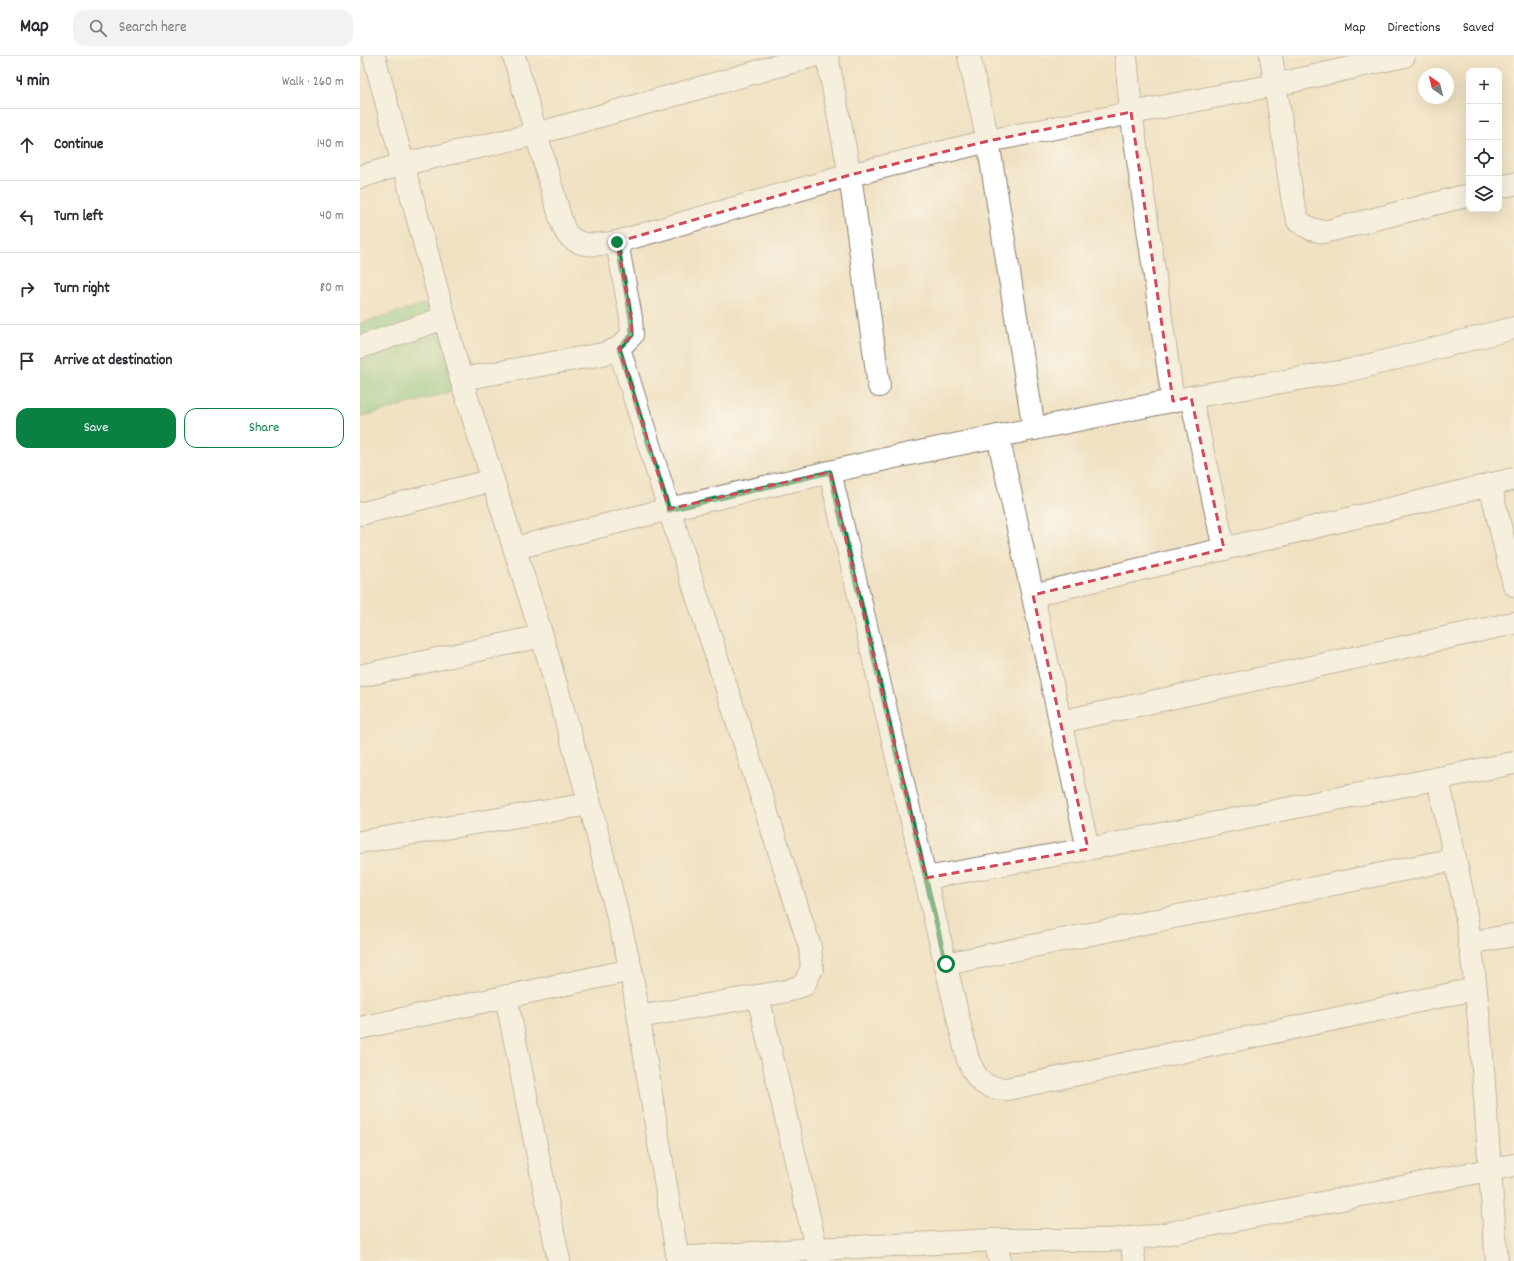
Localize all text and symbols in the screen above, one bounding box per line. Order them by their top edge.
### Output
search box [73,10,353,46]
text: Map [20,14,49,41]
icon: search [87,17,109,39]
text: Search here [119,17,187,39]
text: Map [1344,18,1366,38]
text: Directions [1388,18,1441,38]
text: Saved [1463,18,1494,38]
north arrow [1418,68,1454,104]
map controls [1466,68,1502,212]
button: + [1466,68,1502,104]
text: 4 min [16,70,50,94]
text: Walk · 260 m [282,73,344,92]
button: − [1466,104,1502,140]
icon: ahead [16,134,38,156]
text: Continue [54,134,103,156]
text: 140 m [317,135,344,154]
button: locate [1466,140,1502,176]
button: layers [1466,176,1502,212]
icon: left [16,206,38,228]
text: Turn left [54,206,103,228]
text: 40 m [320,207,344,226]
route end [608,233,626,251]
icon: right [16,278,38,300]
text: Turn right [54,278,110,300]
text: 80 m [320,279,344,298]
icon: arrive [16,350,38,372]
text: Arrive at destination [54,350,172,372]
button: Save [16,408,176,448]
button: Share [184,408,344,448]
route start [937,955,955,973]

